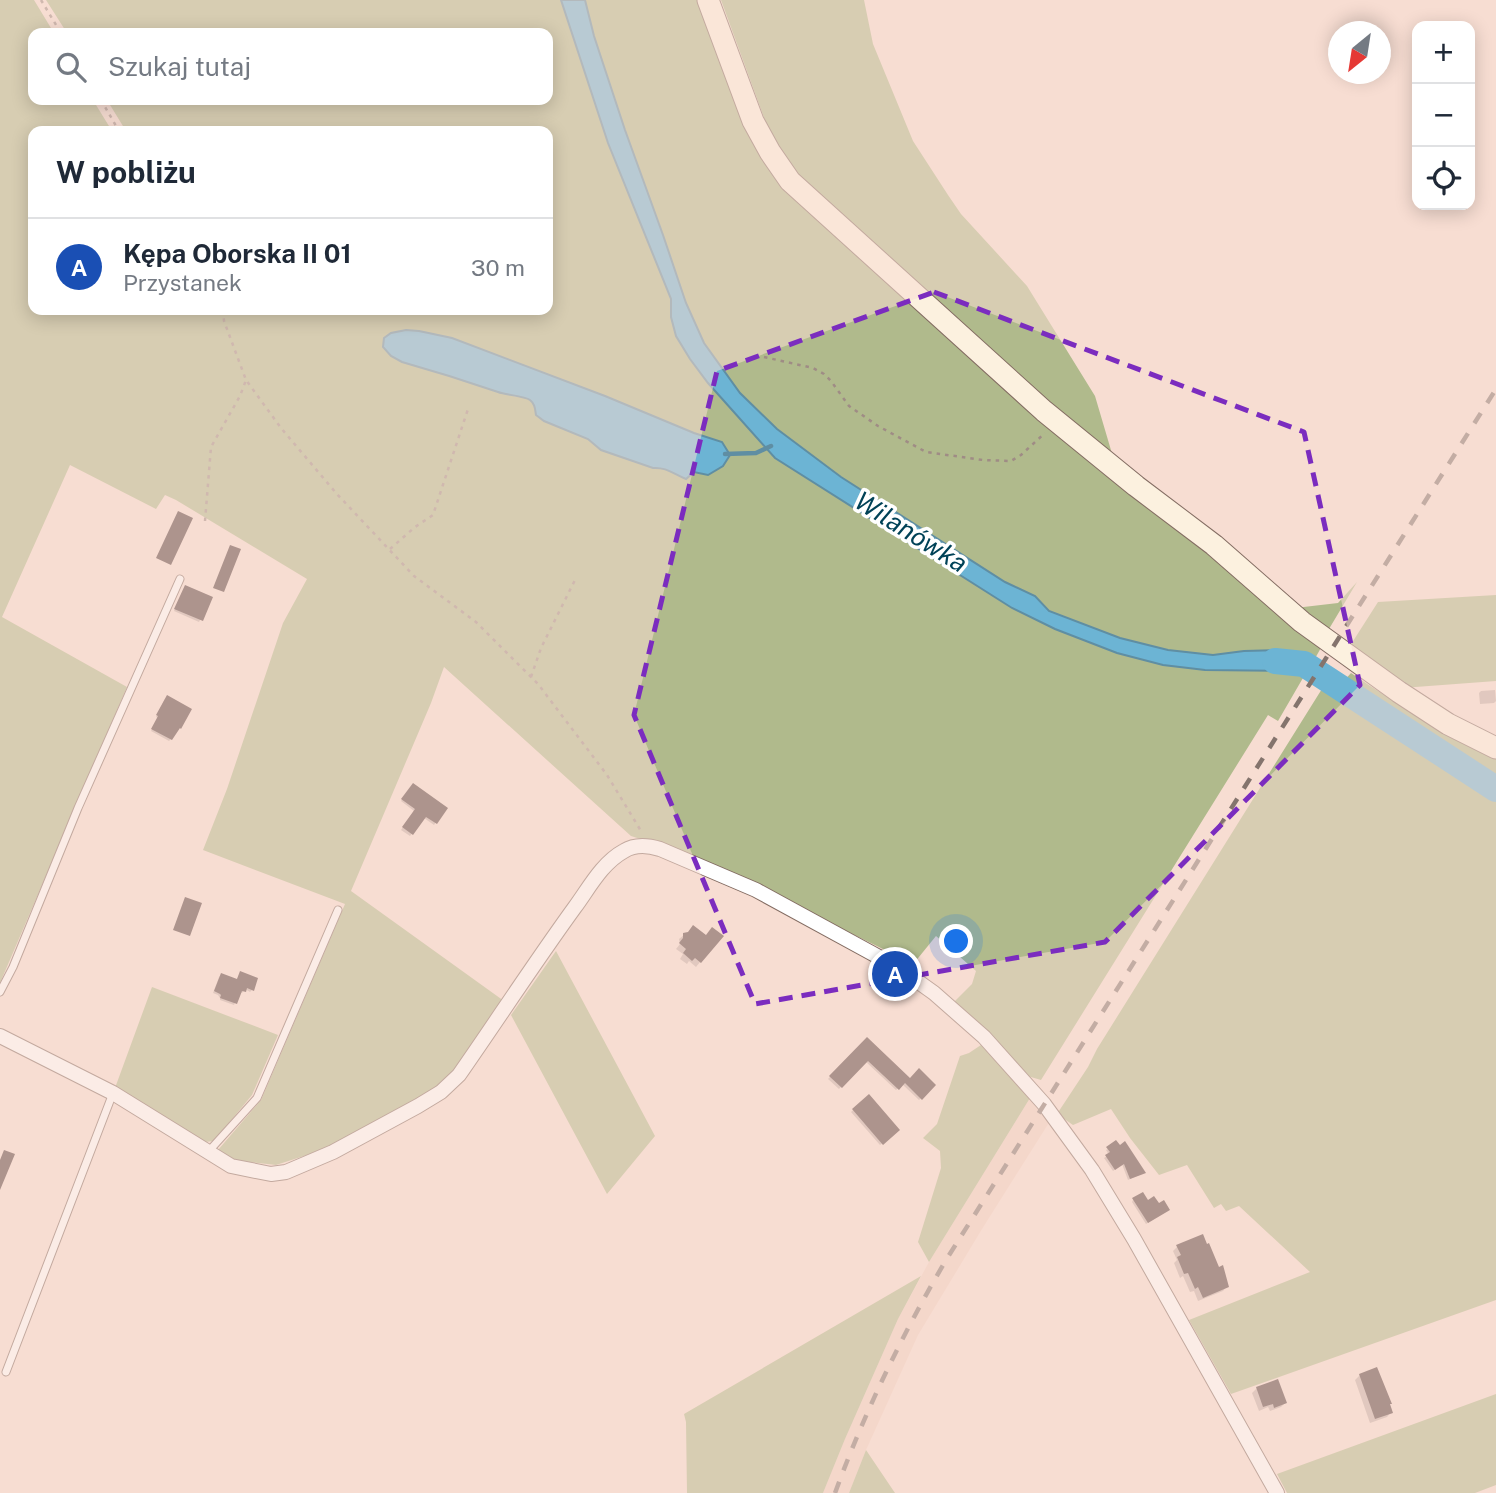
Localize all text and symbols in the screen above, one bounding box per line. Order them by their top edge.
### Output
north arrow [1328,21,1391,84]
map controls [1412,21,1475,210]
button: + [1412,21,1475,84]
search box [28,28,553,105]
icon: search [52,48,90,86]
text: Szukaj tutaj [108,51,251,82]
button: − [1412,84,1475,147]
button: locate [1412,147,1475,210]
text: W pobliżu [56,154,196,190]
text: Kępa Oborska II 01 [123,238,352,269]
text: A [71,254,87,281]
text: 30 m [471,254,525,281]
text: Przystanek [123,269,242,296]
water label: Wilanówka [849,485,973,578]
your location [939,924,973,958]
pin: A [872,948,918,1000]

